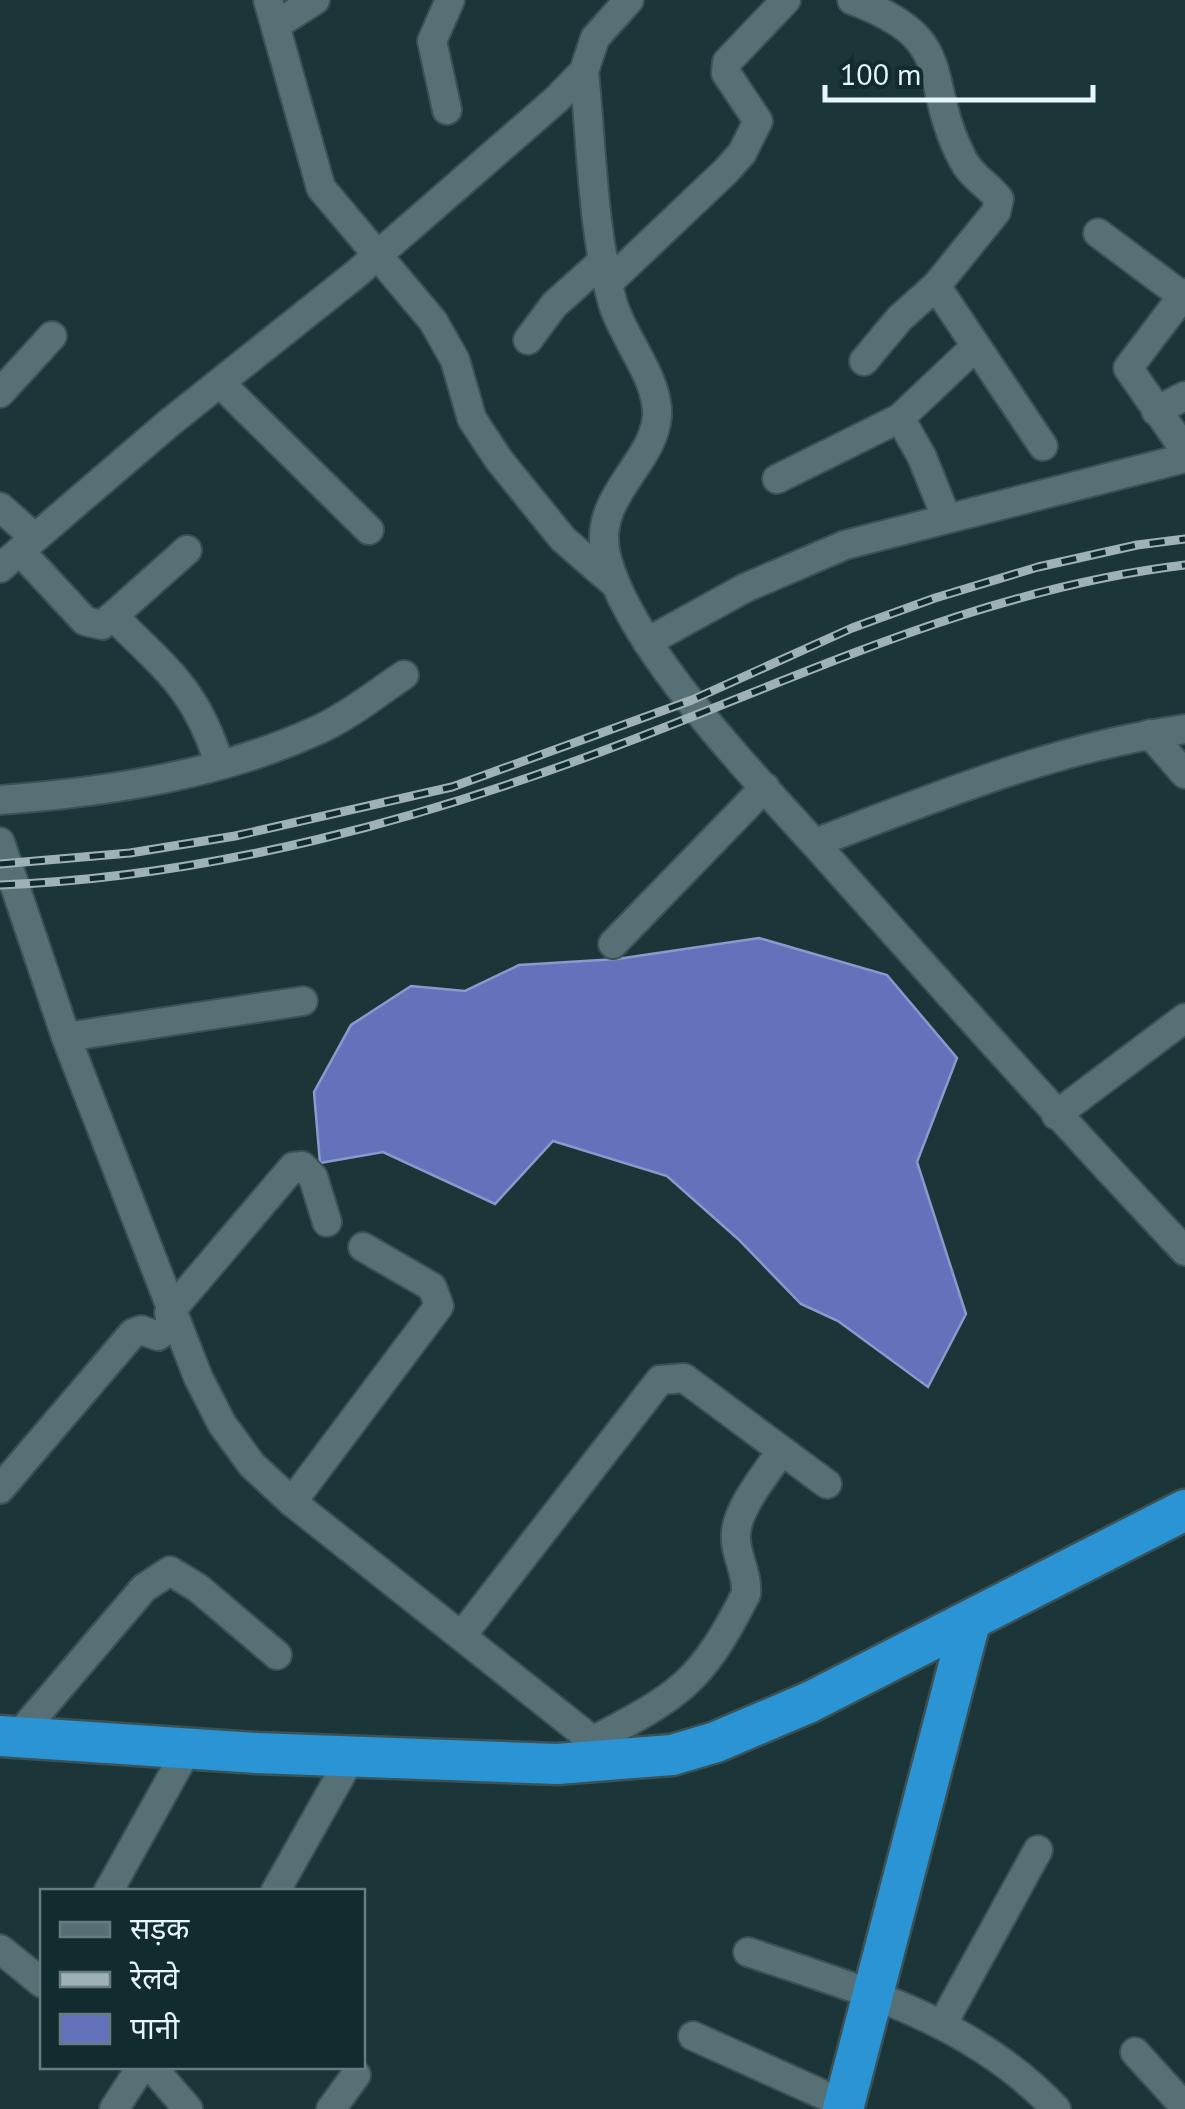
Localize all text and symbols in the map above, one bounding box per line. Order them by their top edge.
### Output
scale bar [825,40,1092,102]
text: 100 m [840,54,921,93]
legend [40,1889,365,2069]
text: सड़क [130,1908,190,1947]
text: रेलवे [129,1958,181,1997]
text: पानी [130,2008,180,2047]

